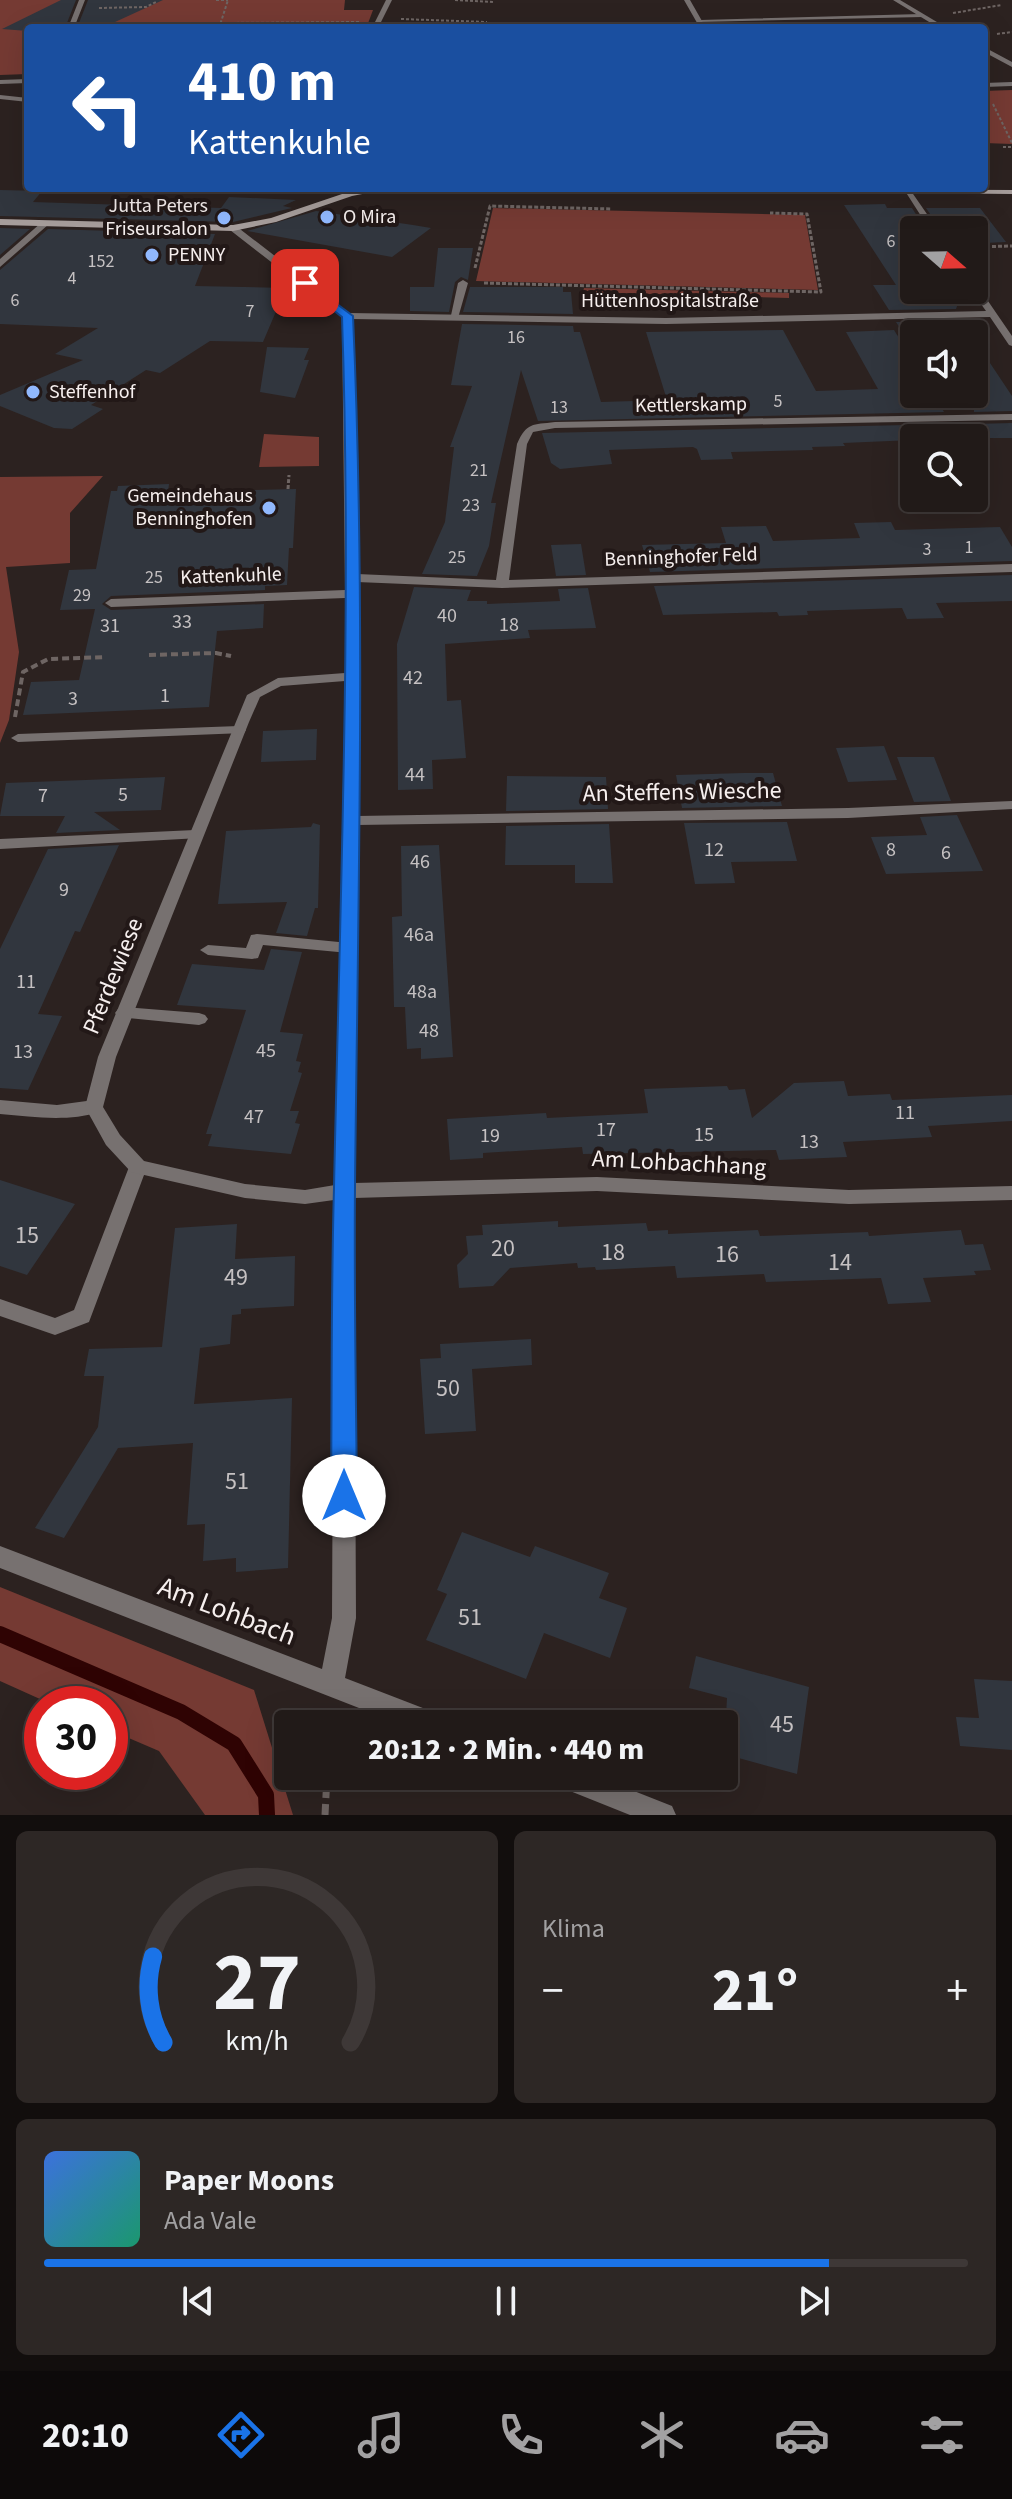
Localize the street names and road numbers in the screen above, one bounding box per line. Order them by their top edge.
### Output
street label: Hüttenhospitalstraße [581,287,759,315]
street label: Kettlerskamp [635,390,747,420]
street label: Benninghofer Feld [604,540,758,574]
street label: Kattenkuhle [180,560,282,592]
street label: An Steffens Wiesche [582,773,782,811]
street label: Pferdewiese [74,913,152,1039]
street label: Am Lohbachhang [591,1141,767,1185]
street label: Am Lohbach [152,1566,302,1656]

